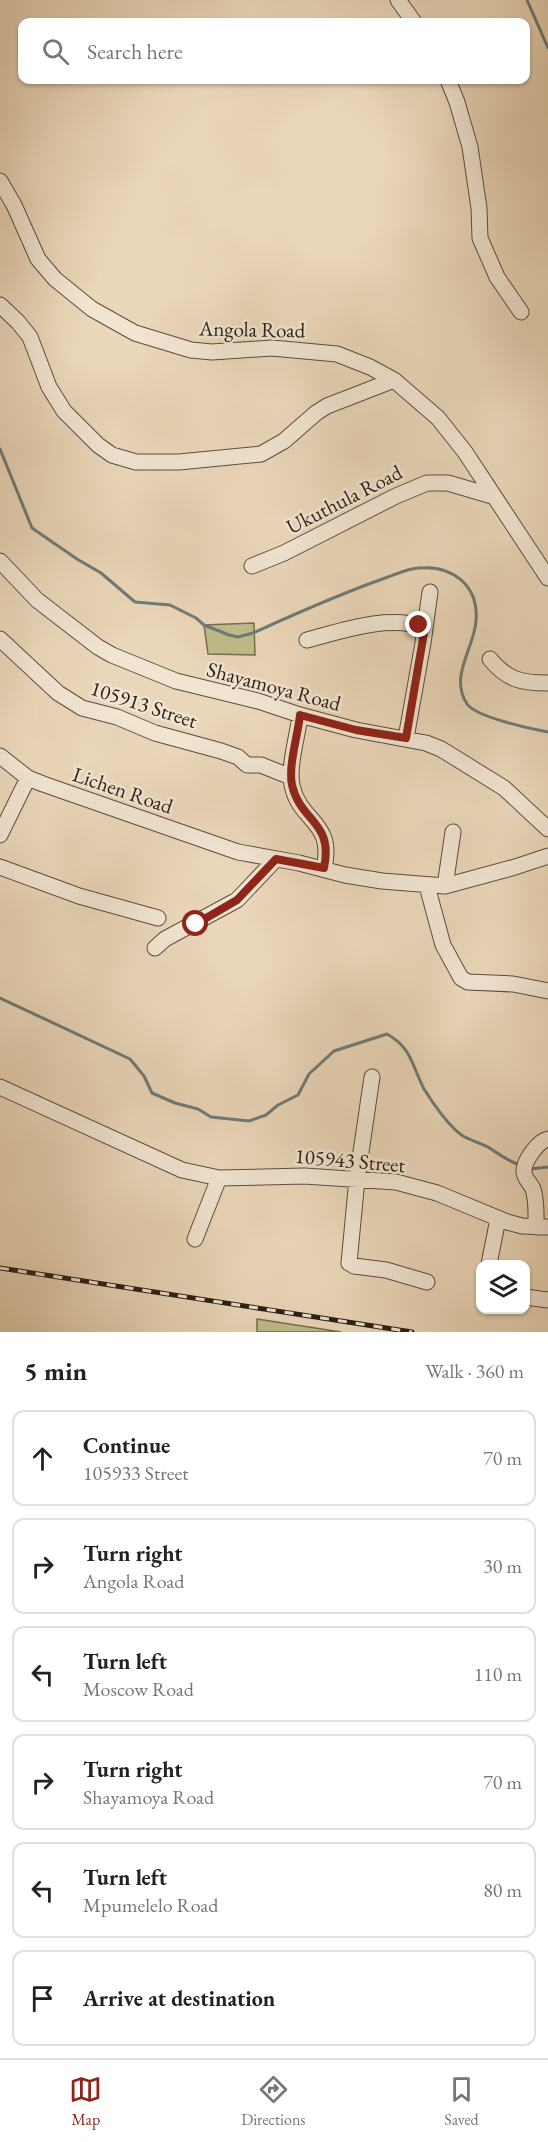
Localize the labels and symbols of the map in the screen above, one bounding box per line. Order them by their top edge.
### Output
street label: Angola Road [198,315,306,343]
street label: Ukuthula Road [282,458,407,540]
route end [405,611,431,637]
street label: Shayamoya Road [204,655,344,717]
street label: 105913 Street [87,674,201,734]
street label: Lichen Road [69,760,177,820]
route start [182,910,208,936]
street label: 105943 Street [294,1142,407,1178]

